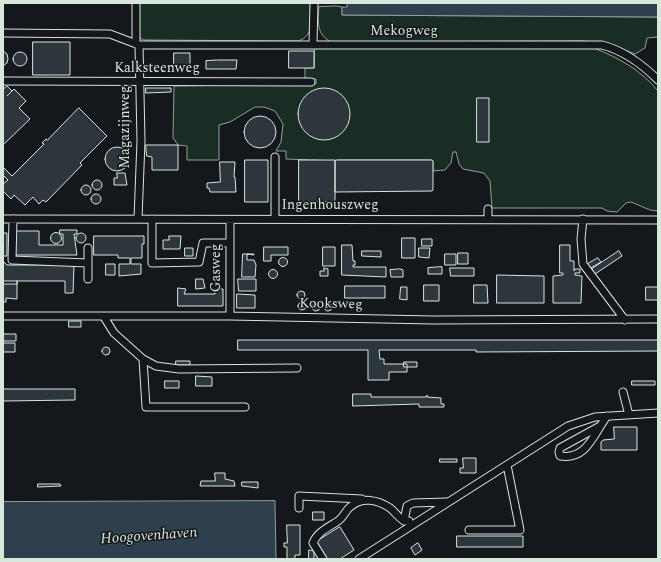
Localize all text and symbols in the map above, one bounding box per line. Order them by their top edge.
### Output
street label: Mekogweg [370,24,438,40]
street label: Kalksteenweg [114,61,200,77]
street label: Magazijnweg [118,86,134,168]
street label: Ingenhouszweg [281,198,379,214]
street label: Gasweg [209,244,225,292]
street label: Kooksweg [299,296,363,314]
water label: Hoogovenhaven [100,525,198,549]

